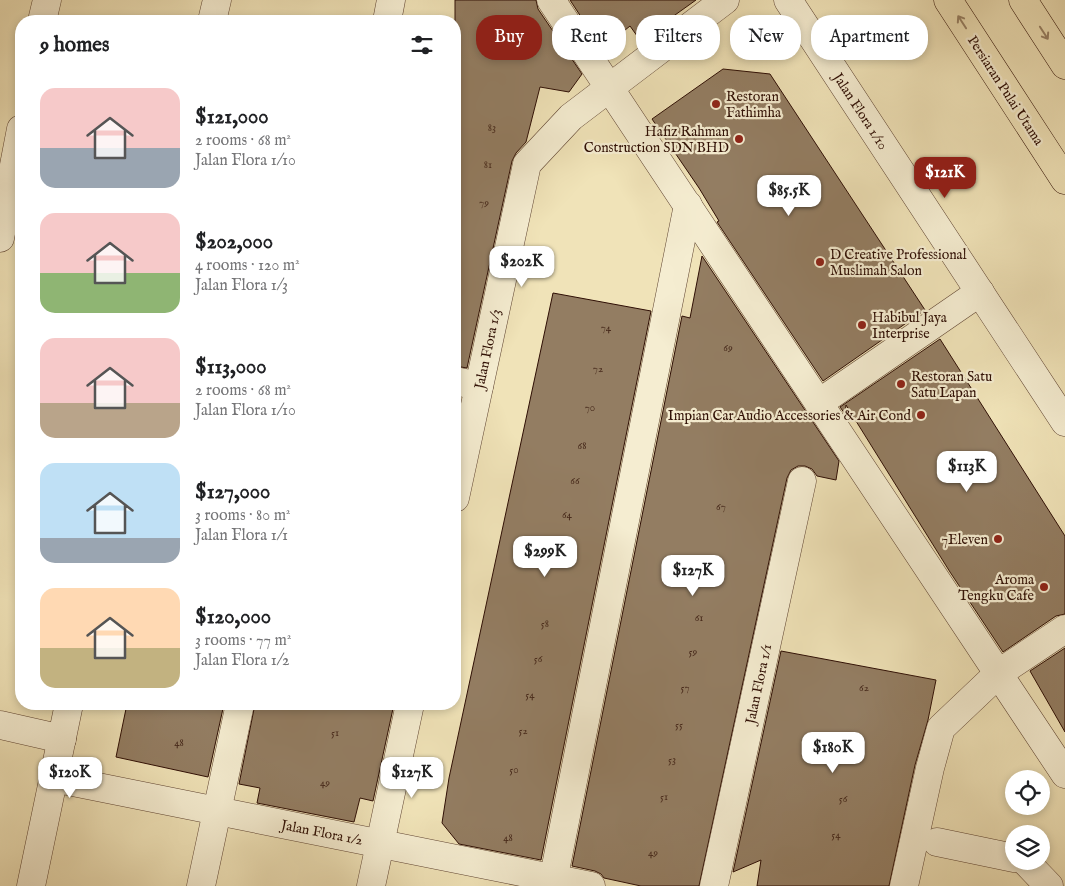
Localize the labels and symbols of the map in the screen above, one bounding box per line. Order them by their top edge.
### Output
one-way arrow [957,15,967,29]
one-way arrow [1039,25,1049,39]
street label: Persiaran Pulai Utama [963,32,1048,150]
street label: Jalan Flora 1/10 [828,68,892,154]
place label: Restoran Fathimha [726,88,782,122]
marker: Restoran Fathimha [710,98,722,110]
house number: 83 [488,121,496,135]
place label: Hafiz Rahman Construction SDN BHD [584,123,730,157]
marker: Hafiz Rahman Construction SDN BHD [733,133,745,145]
pin: $121K [910,156,980,199]
house number: 81 [484,158,492,172]
pin: $85.5K [748,174,830,217]
house number: 79 [479,196,489,210]
pin: $202K [487,246,557,288]
place label: D Creative Professional Muslimah Salon [830,246,967,280]
marker: D Creative Professional Muslimah Salon [814,256,826,268]
street label: Jalan Flora 1/3 [470,308,505,393]
place label: Habibul Jaya Interprise [872,309,948,343]
marker: Habibul Jaya Interprise [856,319,868,331]
house number: 74 [601,321,612,335]
house number: 69 [723,341,733,355]
house number: 72 [593,362,603,376]
place label: Restoran Satu Satu Lapan [911,368,992,402]
marker: Restoran Satu Satu Lapan [895,378,907,390]
house number: 70 [585,401,595,415]
place label: Impian Car Audio Accessories & Air Cond [668,407,912,425]
marker: Impian Car Audio Accessories & Air Cond [915,409,927,421]
house number: 68 [578,439,586,453]
pin: $113K [932,450,1002,493]
house number: 66 [570,474,580,488]
house number: 67 [716,500,726,514]
house number: 64 [562,508,573,522]
place label: 7Eleven [942,531,989,549]
marker: 7Eleven [992,533,1004,545]
pin: $299K [510,536,580,578]
pin: $127K [658,554,728,597]
place label: Aroma Tengku Cafe [958,571,1035,605]
marker: Aroma Tengku Cafe [1038,581,1050,593]
house number: 61 [695,611,703,625]
house number: 58 [541,617,549,631]
street label: Jalan Flora 1/1 [741,643,776,728]
house number: 59 [689,645,698,659]
house number: 56 [534,652,543,666]
house number: 57 [680,681,690,695]
house number: 62 [859,681,869,695]
house number: 54 [525,688,535,702]
house number: 55 [675,718,683,732]
house number: 52 [518,724,528,738]
house number: 51 [331,726,339,740]
pin: $180K [798,732,868,774]
house number: 48 [174,736,184,750]
house number: 53 [668,753,676,767]
pin: $120K [35,756,105,799]
pin: $127K [377,756,447,799]
house number: 50 [509,763,519,777]
house number: 49 [320,776,330,790]
house number: 51 [660,790,668,804]
house number: 56 [839,792,848,806]
street label: Jalan Flora 1/2 [278,816,365,850]
house number: 54 [831,828,841,842]
house number: 48 [503,831,513,845]
house number: 49 [648,846,658,860]

